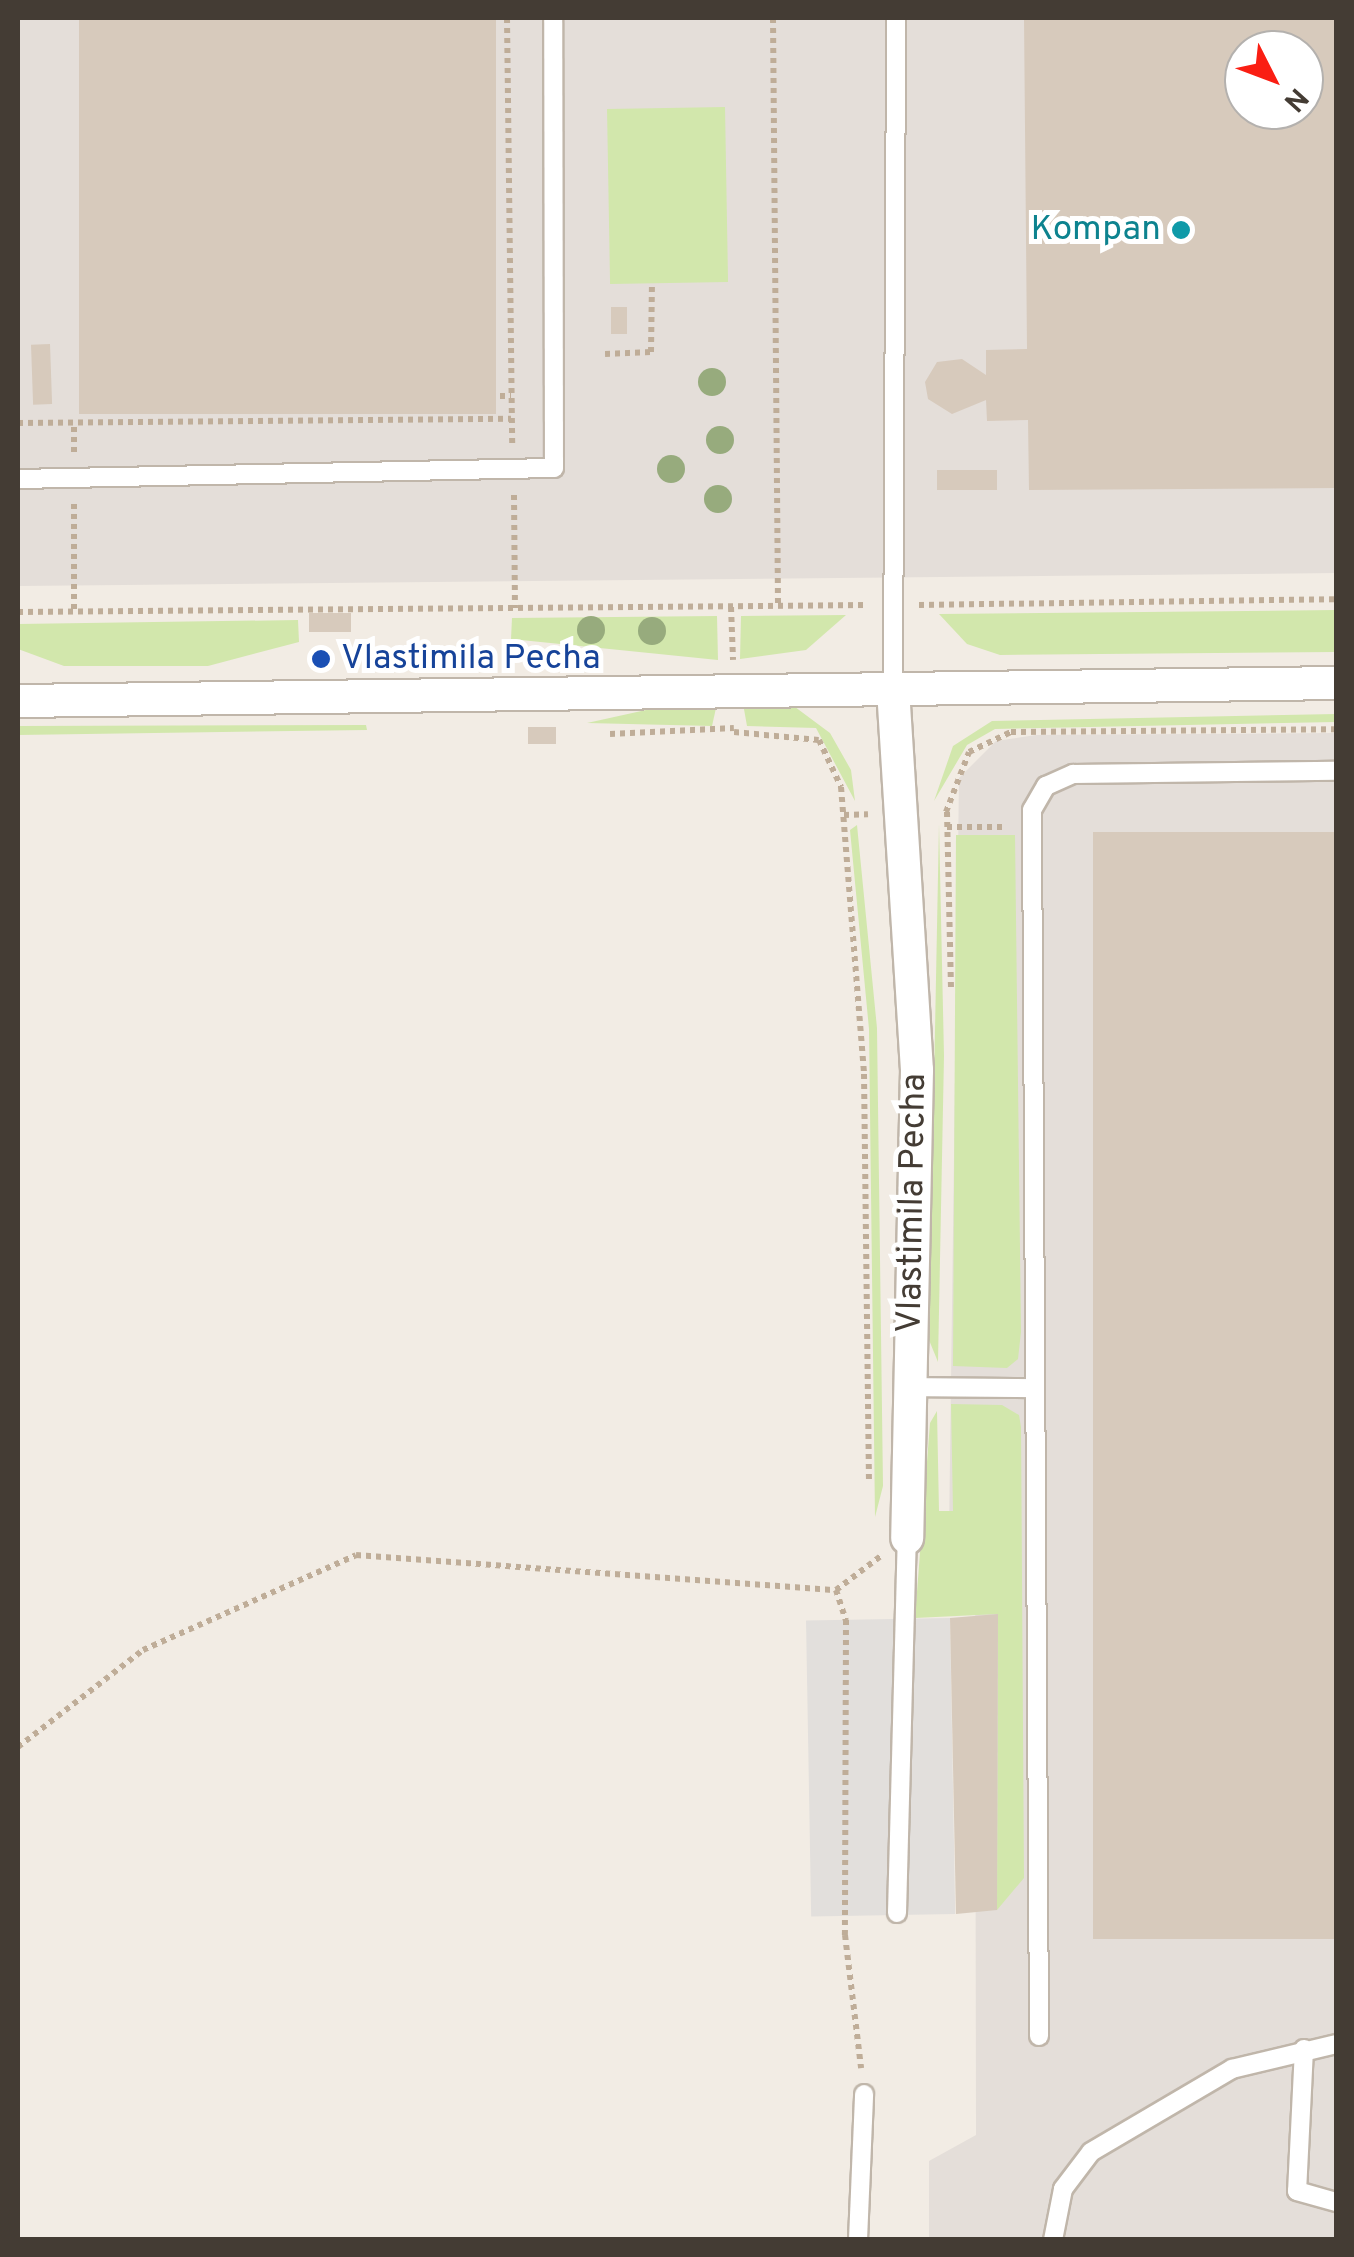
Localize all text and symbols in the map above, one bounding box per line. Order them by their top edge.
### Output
north arrow [1224,30,1324,130]
text: N [1275,79,1315,118]
place label: Kompan [1030,209,1161,251]
marker: Kompan [1170,219,1192,241]
place label: Vlastimila Pecha [341,638,601,680]
marker: Vlastimila Pecha [310,648,332,670]
street label: Vlastimila Pecha [890,1073,936,1333]

